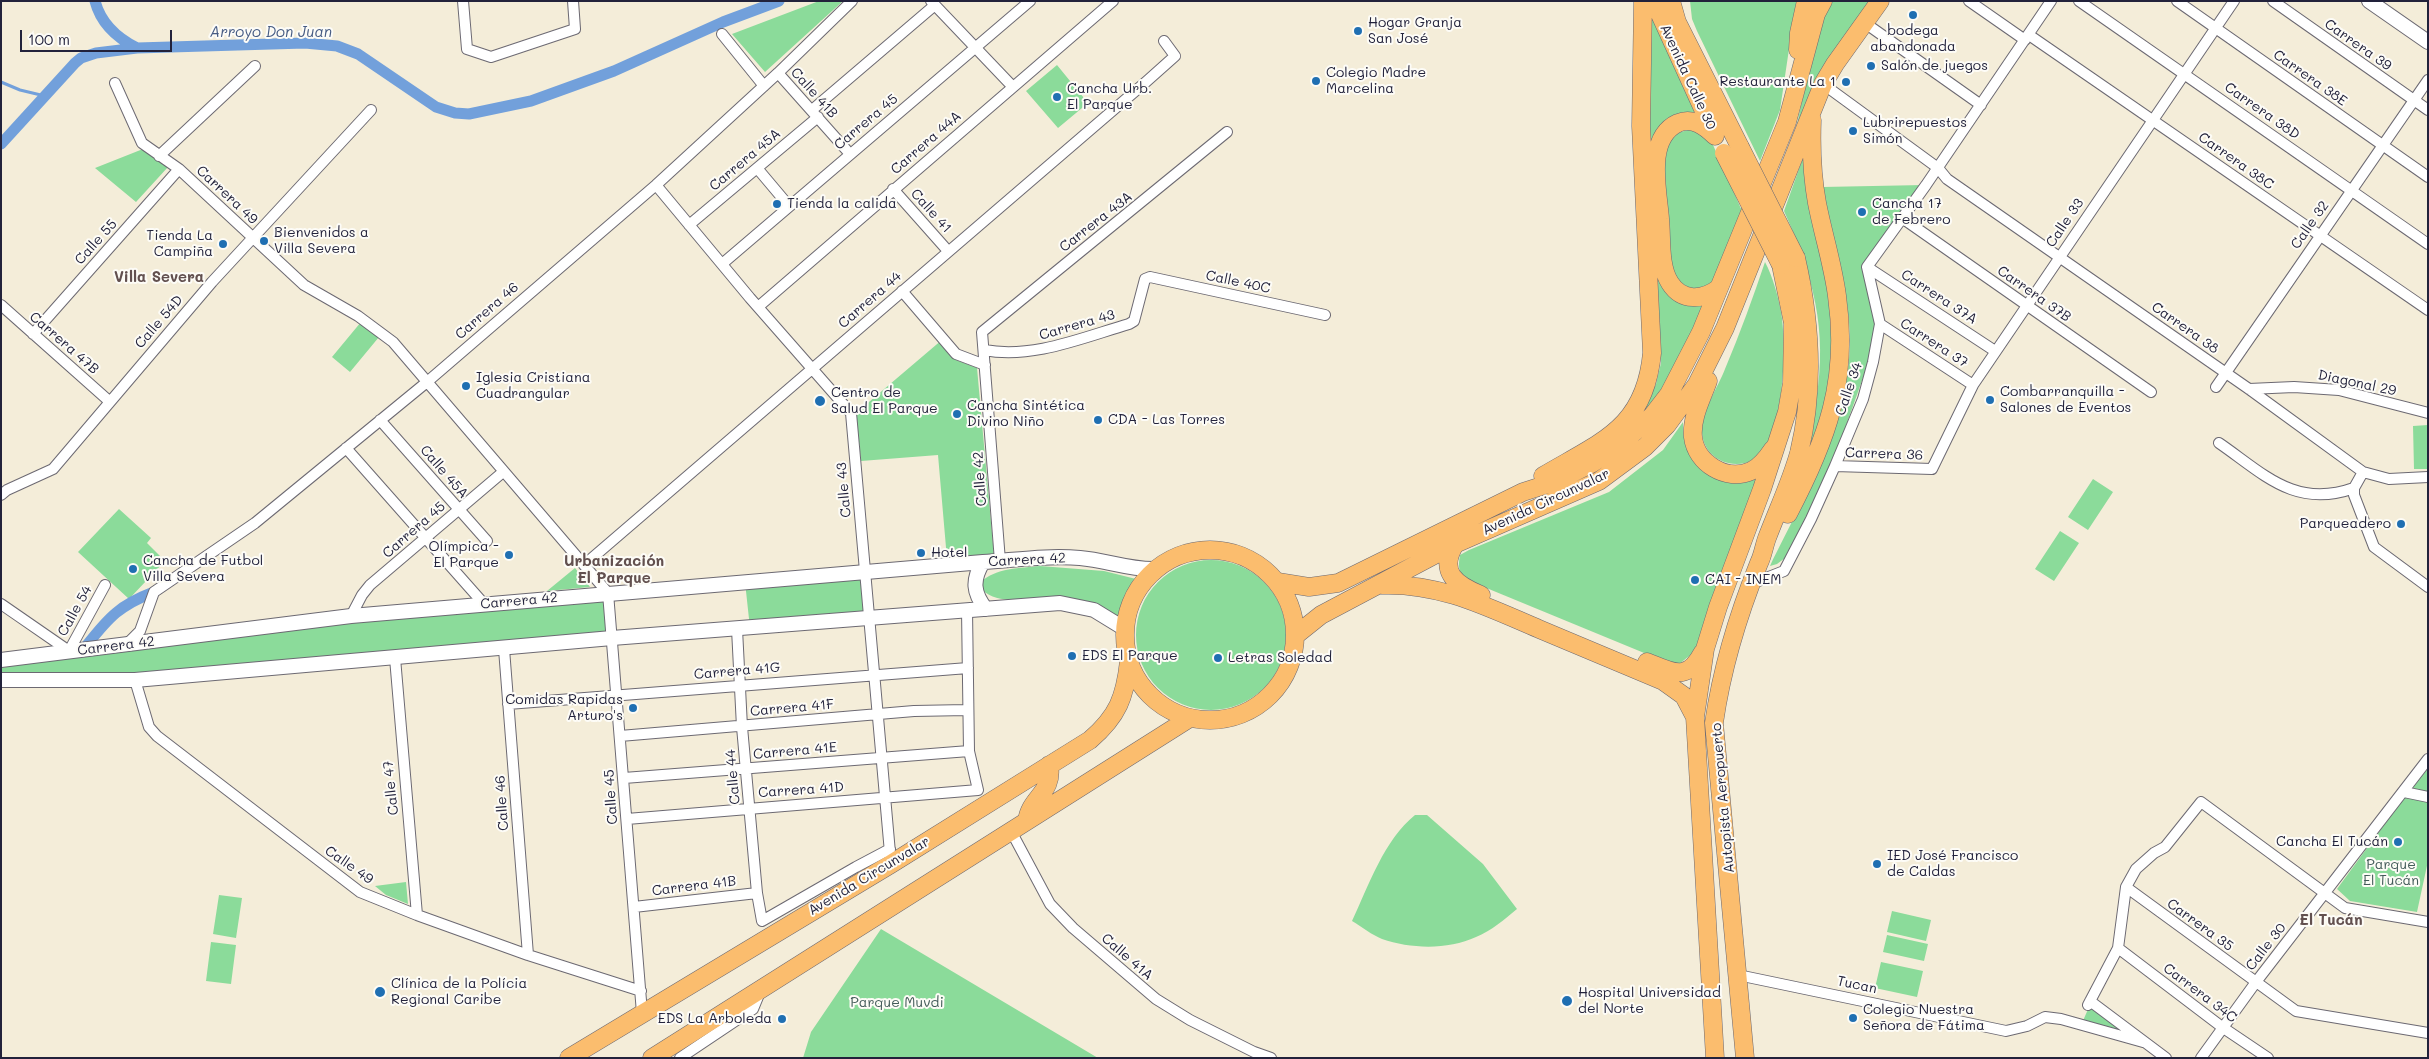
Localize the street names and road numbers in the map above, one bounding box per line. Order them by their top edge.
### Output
street label: Carrera 39 [2321,16,2395,74]
street label: Avenida Calle 30 [1656,22,1720,132]
street label: Carrera 38E [2270,46,2350,110]
street label: Calle 41B [787,64,841,122]
street label: Carrera 38D [2221,79,2303,143]
street label: Carrera 45 [831,90,901,154]
street label: Carrera 44A [887,108,965,178]
street label: Carrera 45A [706,125,784,195]
street label: Carrera 38C [2195,129,2277,193]
street label: Carrera 49 [193,162,261,228]
street label: Calle 41 [907,186,955,236]
street label: Carrera 43A [1056,188,1136,256]
street label: Calle 33 [2043,195,2087,251]
street label: Calle 32 [2287,198,2333,252]
street label: Calle 55 [71,216,121,268]
street label: Carrera 37B [1994,262,2074,326]
street label: Carrera 37A [1898,266,1980,328]
street label: Calle 40C [1204,267,1272,297]
street label: Carrera 44 [835,268,905,332]
street label: Carrera 46 [452,279,522,343]
street label: Calle 54D [131,292,187,352]
street label: Carrera 38 [2148,299,2222,357]
street label: Carrera 43 [1037,306,1117,344]
street label: Carrera 47B [26,308,102,378]
street label: Carrera 37 [1897,315,1971,371]
street label: Calle 34 [1832,360,1866,418]
street label: Diagonal 29 [2316,367,2398,399]
street label: Calle 45A [416,442,472,502]
street label: Carrera 36 [1845,444,1923,464]
street label: Calle 42 [970,451,990,507]
street label: Calle 43 [833,462,855,518]
street label: Avenida Circunvalar [1480,465,1612,539]
street label: Carrera 45 [379,498,449,562]
street label: Carrera 42 [988,550,1066,570]
street label: Calle 54 [54,583,96,639]
street label: Carrera 42 [480,589,558,613]
street label: Carrera 42 [76,633,156,659]
street label: Carrera 41G [693,659,781,683]
street label: Carrera 41F [749,696,835,720]
street label: Autopista Aeropuerto [1708,722,1738,874]
street label: Carrera 41E [752,739,838,763]
street label: Calle 44 [722,749,744,805]
street label: Calle 47 [380,760,402,816]
street label: Calle 45 [601,769,621,825]
street label: Calle 46 [492,775,512,831]
street label: Carrera 41D [758,779,844,801]
street label: Avenida Circunvalar [805,833,933,919]
street label: Calle 49 [321,842,377,888]
street label: Carrera 41B [651,872,737,900]
street label: Carrera 35 [2163,895,2237,955]
street label: Calle 30 [2242,920,2290,974]
street label: Calle 41A [1098,930,1156,984]
street label: Carrera 34C [2160,960,2240,1026]
street label: Tucan [1836,973,1878,997]

